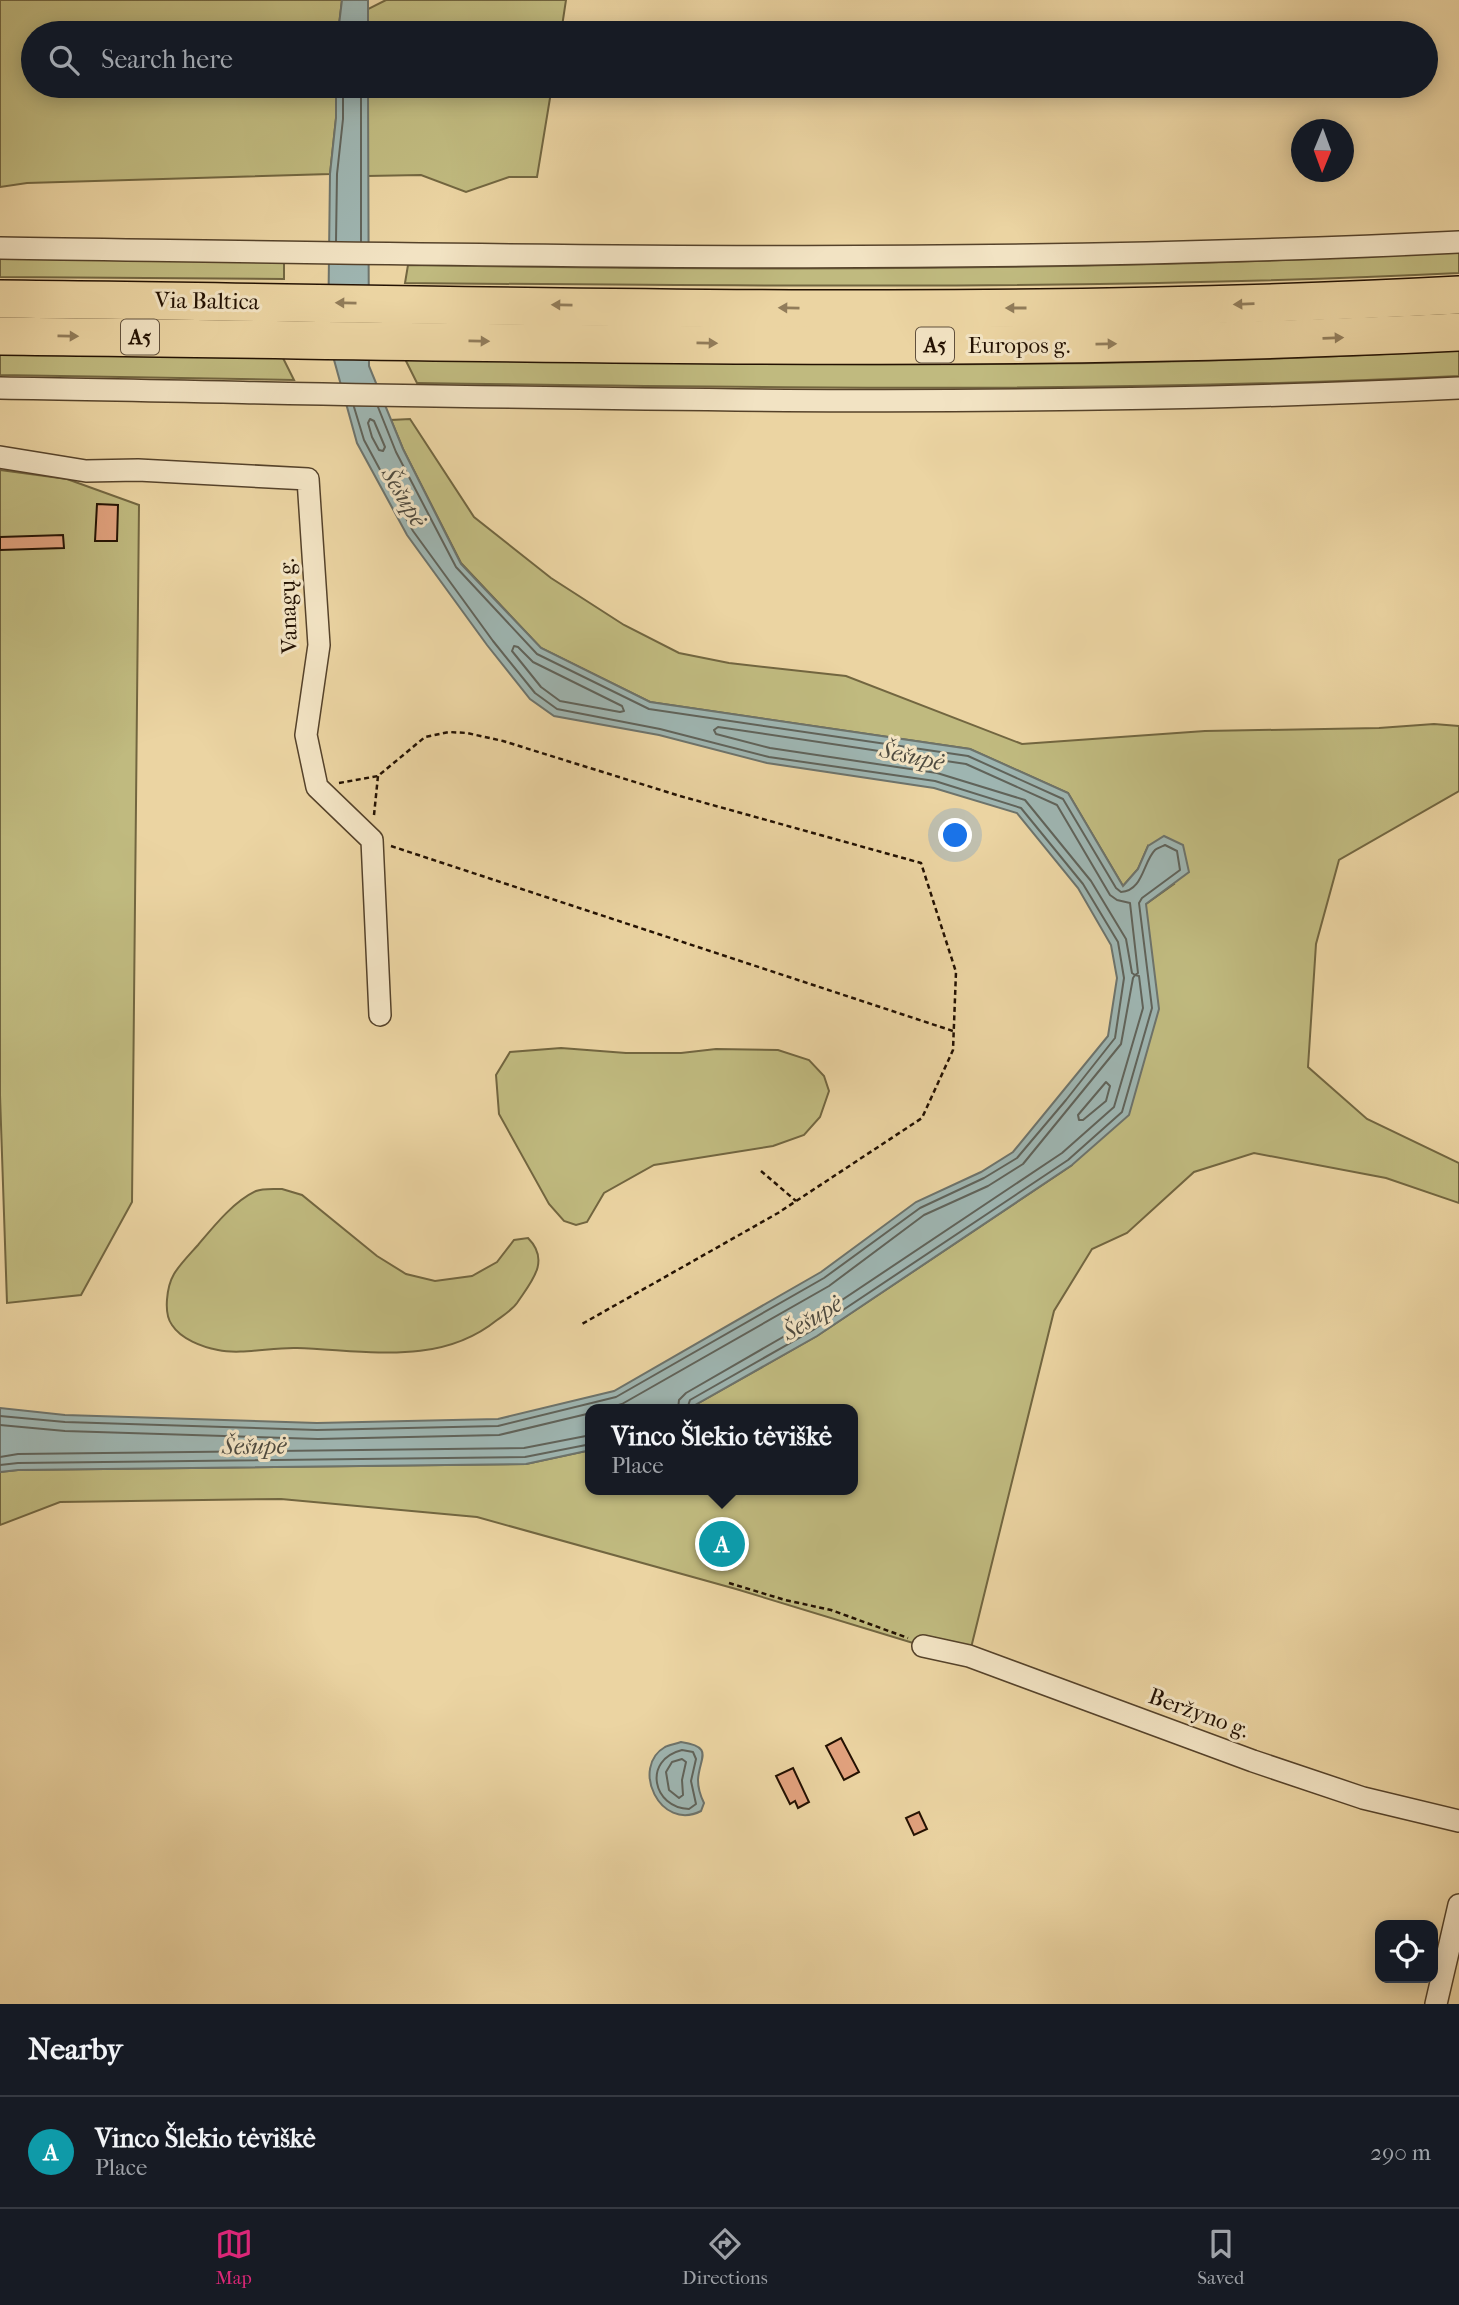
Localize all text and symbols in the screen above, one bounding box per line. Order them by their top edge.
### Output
search box [21,21,1438,98]
icon: search [45,41,83,79]
text: Search here [101,44,233,75]
north arrow [1291,119,1354,182]
street label: Via Baltica [153,287,260,315]
one-way arrow [335,297,357,309]
one-way arrow [1233,298,1255,310]
one-way arrow [550,299,572,311]
one-way arrow [778,302,800,313]
one-way arrow [1005,302,1027,314]
road number: A5 [121,320,159,354]
road number: A5 [916,328,954,362]
one-way arrow [57,330,79,342]
street label: Europos g. [968,332,1070,359]
one-way arrow [1323,332,1345,343]
one-way arrow [469,335,491,347]
one-way arrow [696,337,718,349]
one-way arrow [1095,338,1117,350]
water label: Šešupė [375,461,433,533]
street label: Vanagų g. [273,558,303,655]
water label: Šešupė [877,735,948,777]
your location [938,818,972,852]
water label: Šešupė [776,1289,848,1347]
popup [585,1404,858,1495]
text: Vinco Šlekio tėviškė [611,1421,832,1452]
water label: Šešupė [221,1431,288,1461]
text: Place [611,1452,664,1479]
pin: A [699,1518,745,1570]
street label: Beržyno g. [1145,1682,1253,1744]
map controls [1375,1920,1438,1983]
button: locate [1375,1920,1438,1983]
text: Nearby [28,2032,123,2067]
text: Vinco Šlekio tėviškė [95,2123,316,2154]
text: A [44,2139,58,2166]
text: 290 m [1370,2139,1431,2166]
text: Place [95,2154,147,2181]
tab: Map [215,2225,253,2289]
tab: Directions [682,2225,768,2289]
tab: Saved [1197,2225,1244,2289]

